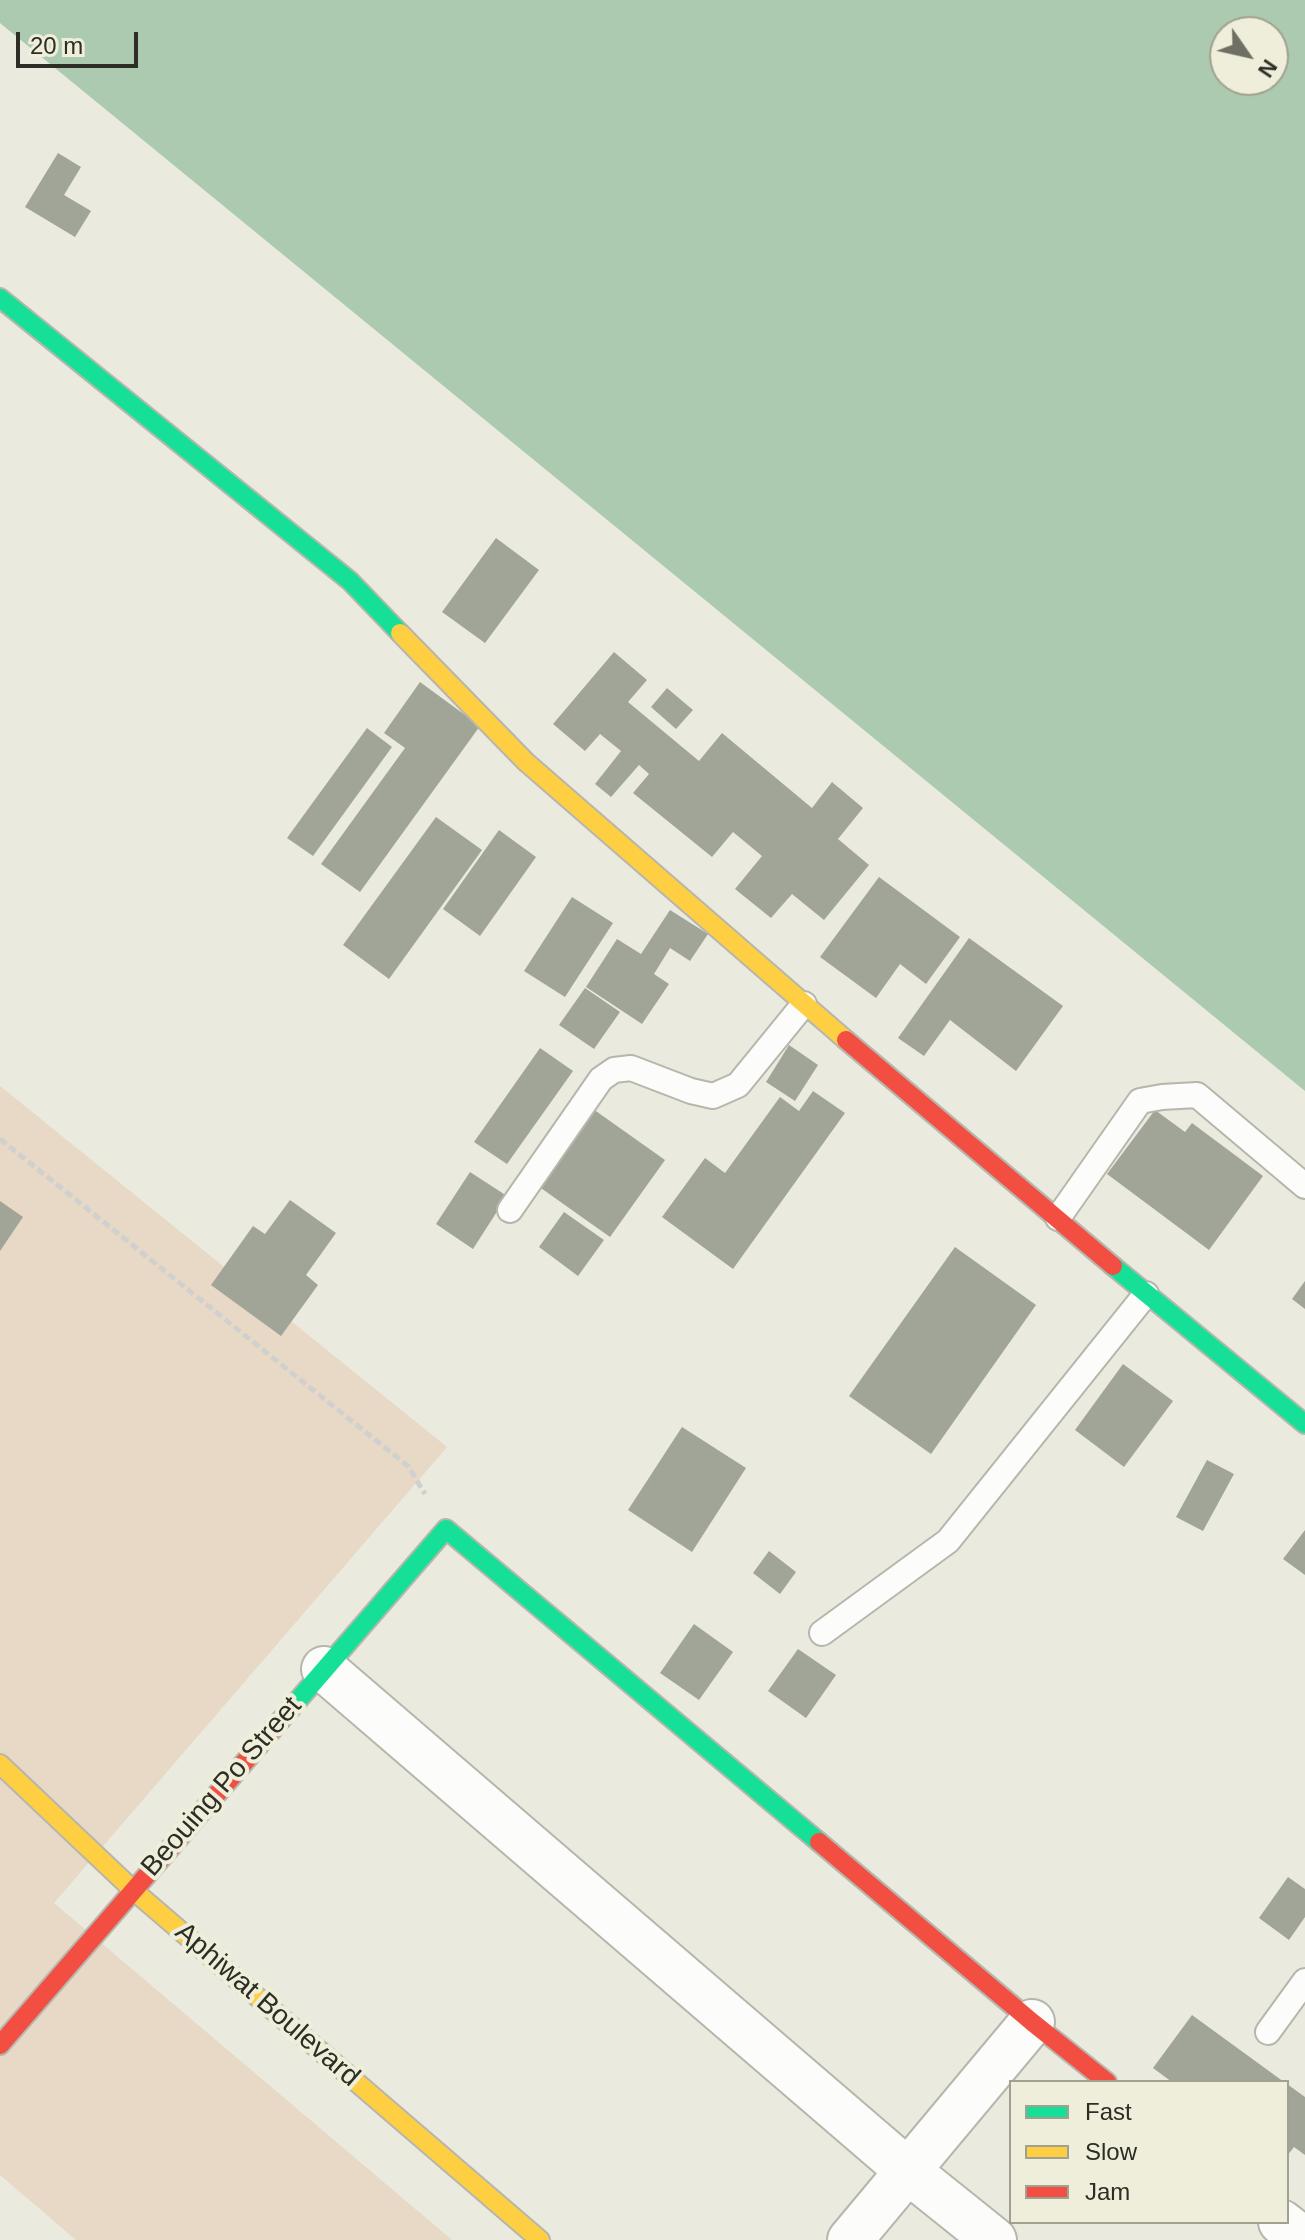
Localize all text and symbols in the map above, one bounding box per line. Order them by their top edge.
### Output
scale bar [20,16,142,66]
north arrow [1209,16,1289,96]
text: 20 m [30,32,83,59]
text: N [1253,55,1282,82]
street label: Beouing Po Street [135,1690,309,1884]
street label: Aphiwat Boulevard [168,1916,366,2094]
legend [1009,2080,1289,2224]
text: Fast [1085,2098,1132,2125]
text: Slow [1085,2138,1137,2165]
text: Jam [1085,2178,1130,2205]

